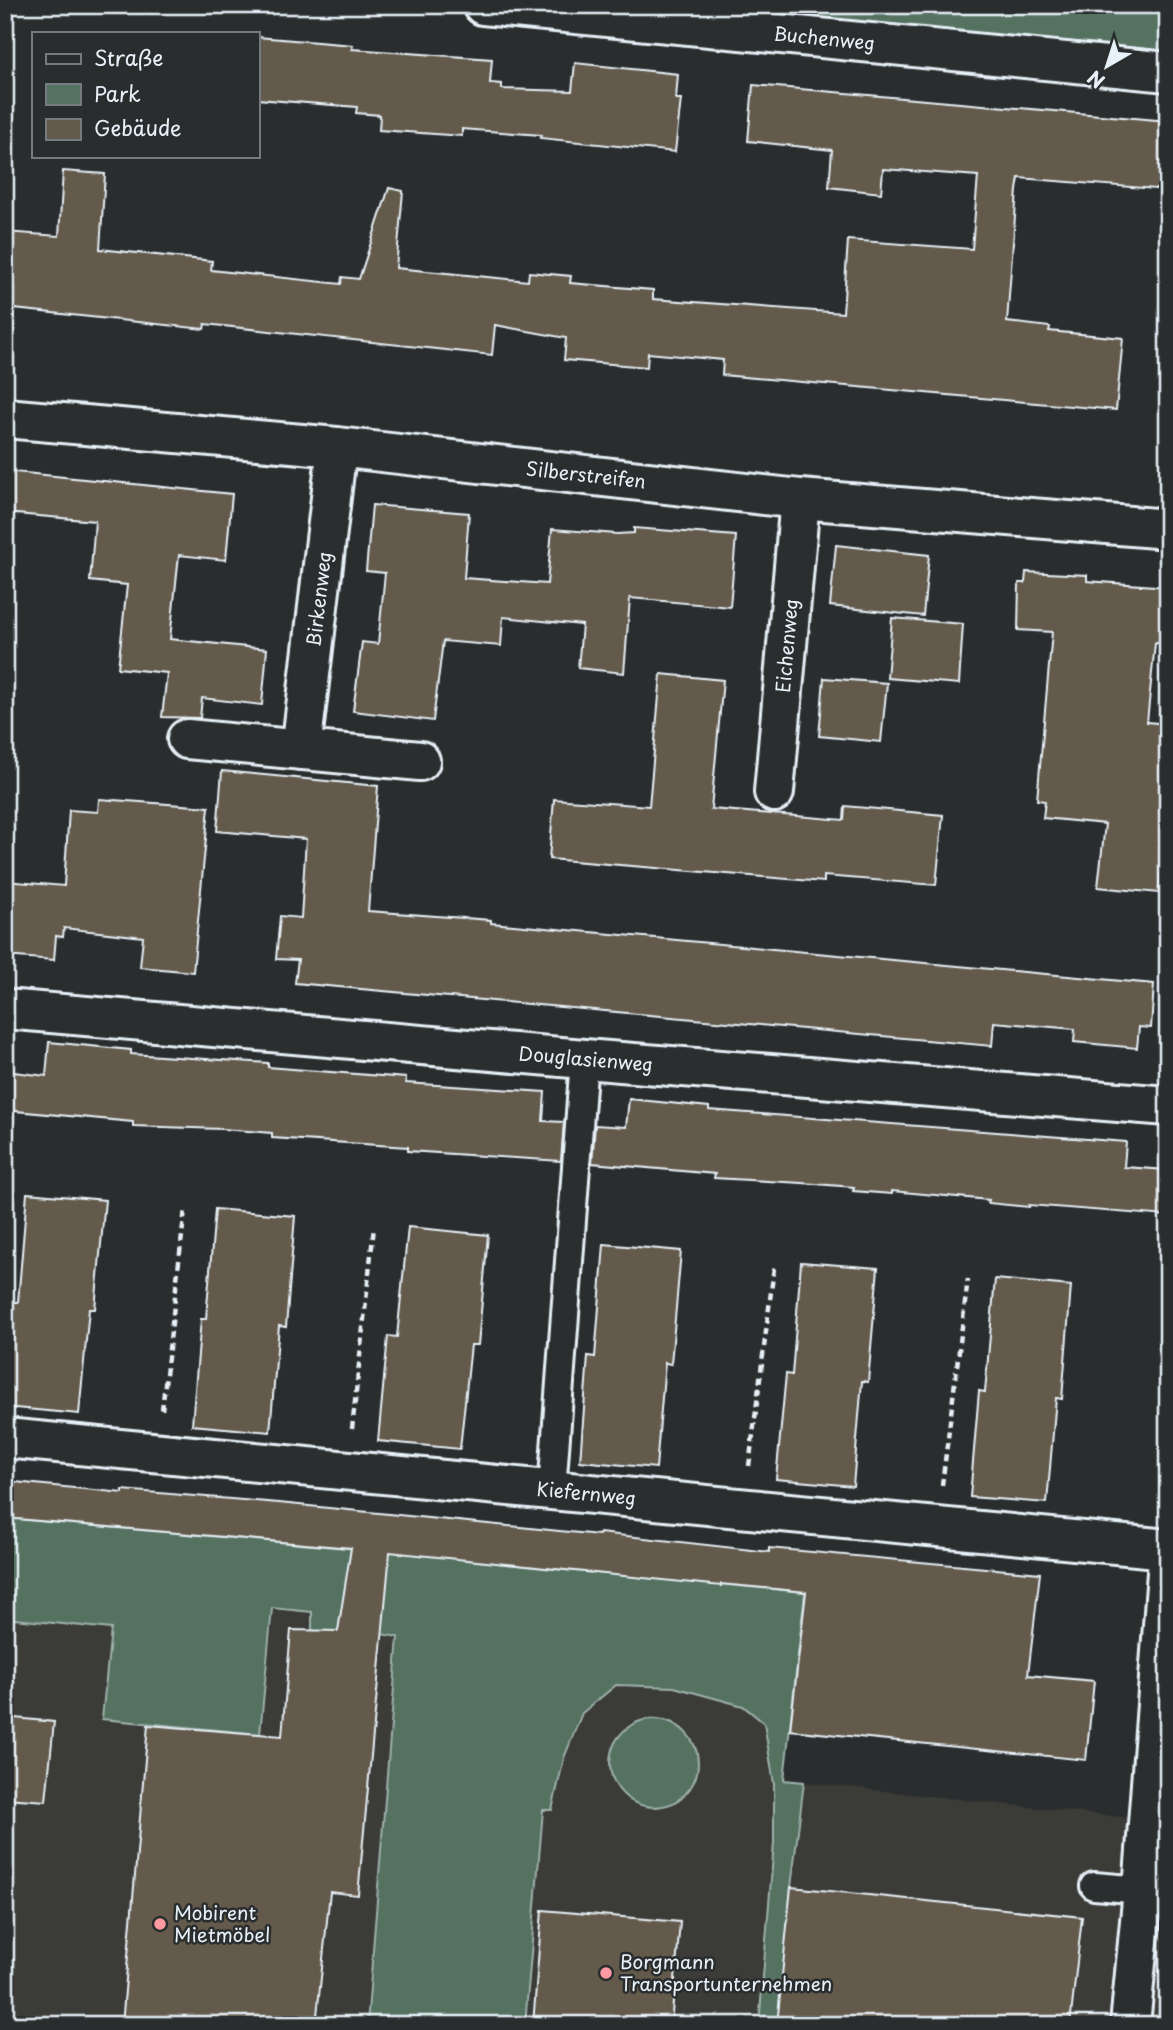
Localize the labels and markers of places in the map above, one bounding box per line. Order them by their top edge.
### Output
place label: Mobirent Mietmöbel [174,1898,270,1948]
marker: Mobirent Mietmöbel [152,1916,168,1932]
place label: Borgmann Transportunternehmen [620,1947,832,1997]
marker: Borgmann Transportunternehmen [598,1965,614,1981]

